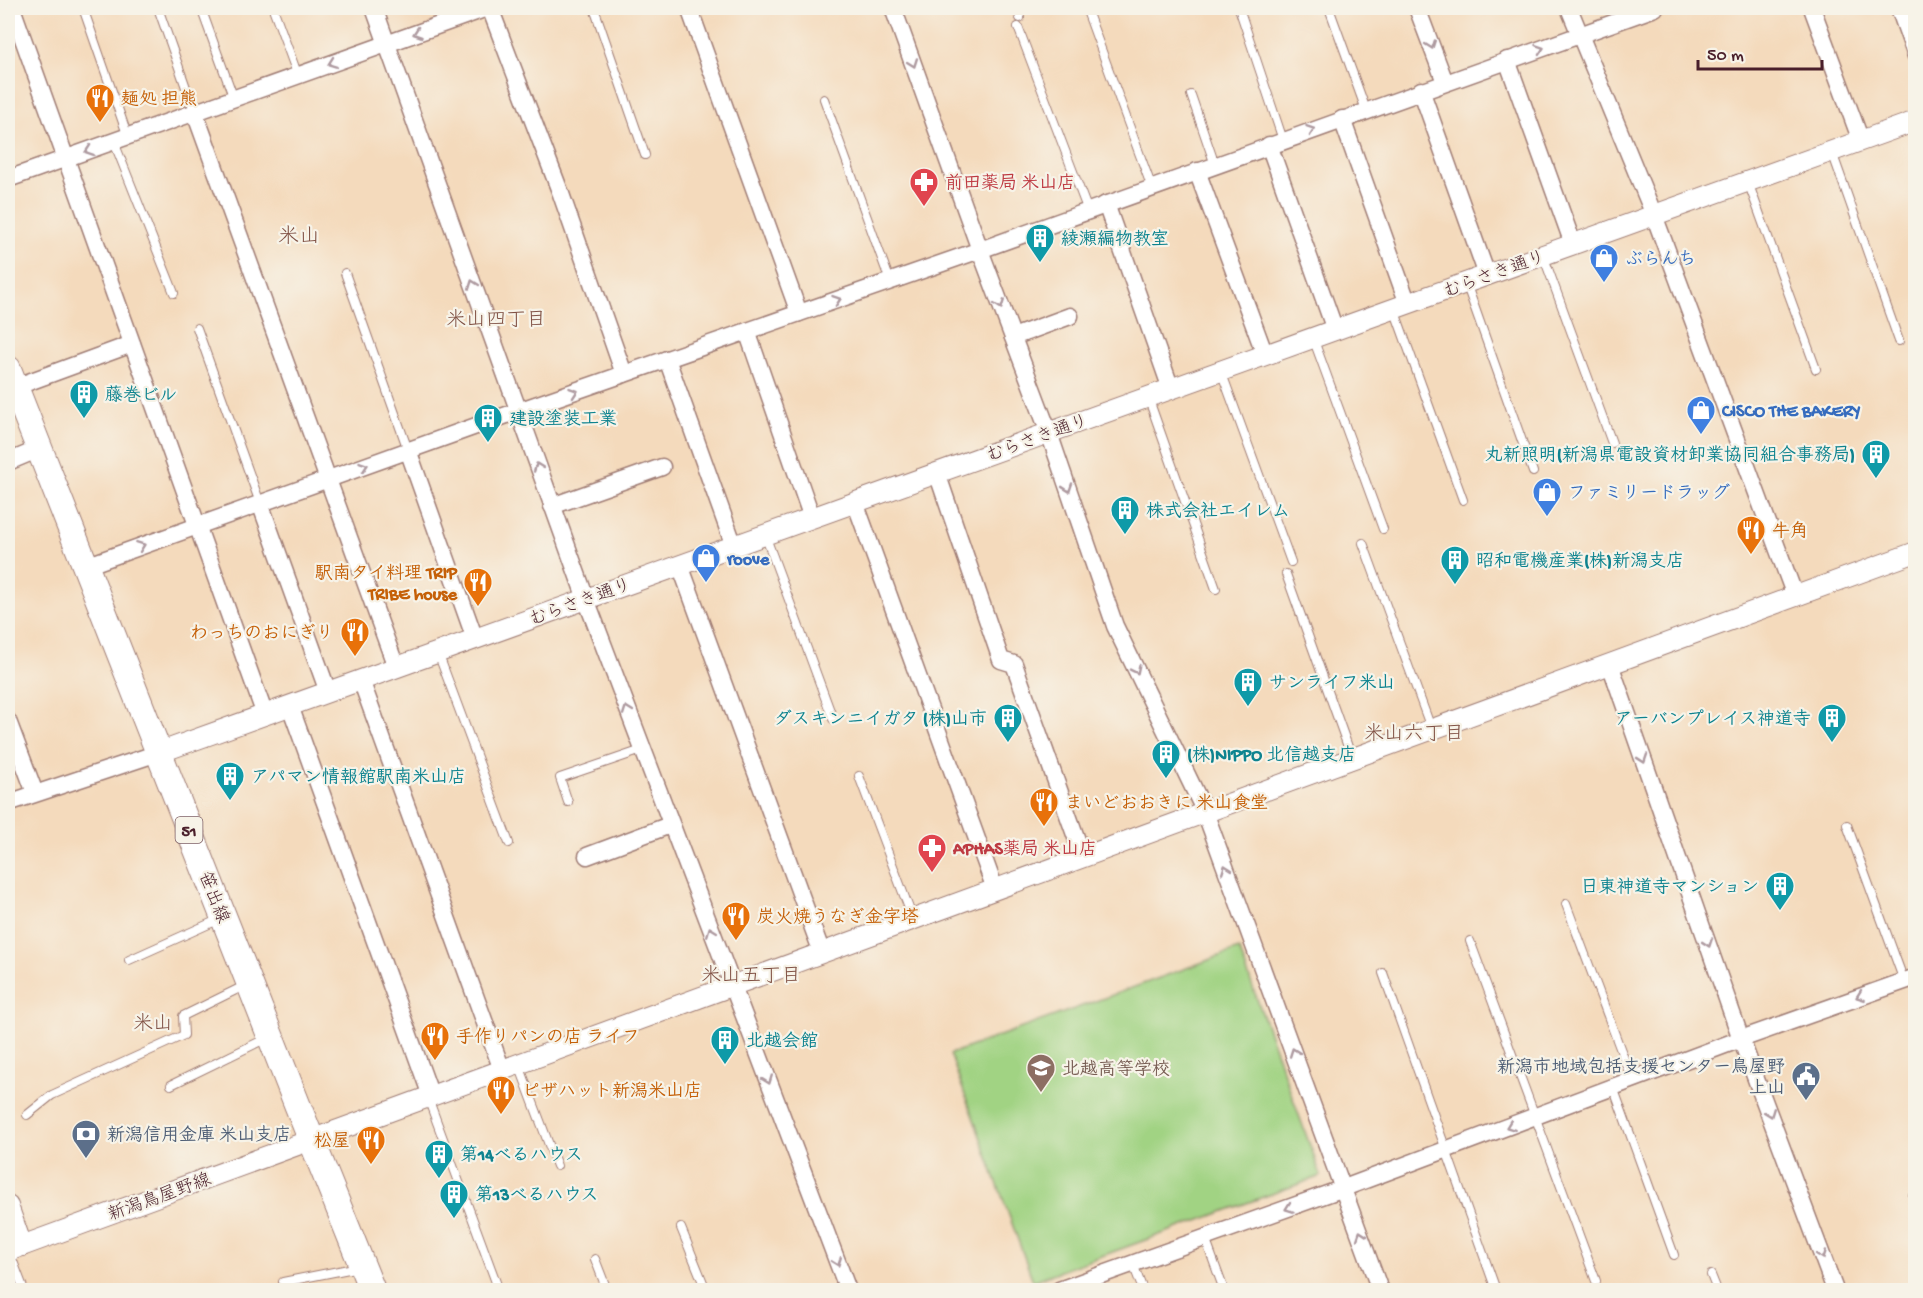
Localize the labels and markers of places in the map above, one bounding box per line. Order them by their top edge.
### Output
restaurant icon: 麺処 担熊 [84,82,116,124]
place label: 麺処 担熊 [121,89,197,111]
pharmacy icon: 前田薬局 米山店 [908,166,940,208]
place label: 前田薬局 米山店 [945,173,1075,195]
building icon: 綾瀬編物教室 [1024,222,1056,264]
place label: 綾瀬編物教室 [1061,229,1169,251]
shop icon: ぶらんち [1588,242,1620,284]
place label: ぶらんち [1625,249,1696,271]
building icon: 藤巻ビル [68,378,100,420]
place label: 藤巻ビル [105,385,177,407]
shop icon: CISCO THE BAKERY [1685,394,1717,436]
building icon: 建設塗装工業 [472,402,504,444]
place label: CISCO THE BAKERY [1721,402,1861,423]
place label: 建設塗装工業 [509,409,617,431]
building icon: 丸新照明(新潟県電設資材卸業協同組合事務局) [1860,438,1892,480]
place label: 丸新照明(新潟県電設資材卸業協同組合事務局) [1485,445,1855,467]
shop icon: ファミリードラッグ [1531,476,1563,518]
place label: ファミリードラッグ [1568,483,1730,505]
building icon: 株式会社エイレム [1109,494,1141,536]
place label: 株式会社エイレム [1146,501,1290,523]
restaurant icon: 牛角 [1735,514,1767,556]
place label: 牛角 [1772,520,1808,543]
shop icon: roove [690,542,722,584]
building icon: 昭和電機産業(株)新潟支店 [1439,544,1471,586]
place label: roove [726,550,770,571]
place label: 昭和電機産業(株)新潟支店 [1476,551,1684,573]
place label: 駅南タイ料理 TRIP TRIBE house [315,563,458,606]
restaurant icon: 駅南タイ料理 TRIP TRIBE house [462,566,494,608]
restaurant icon: わっちのおにぎり [339,616,371,658]
place label: わっちのおにぎり [190,623,334,645]
building icon: サンライフ米山 [1232,666,1264,708]
place label: サンライフ米山 [1269,673,1395,695]
building icon: ダスキンニイガタ (株)山市 [992,702,1024,744]
building icon: アーバンプレイス神道寺 [1816,702,1848,744]
place label: ダスキンニイガタ (株)山市 [774,709,987,731]
place label: アーバンプレイス神道寺 [1614,709,1811,731]
building icon: (株)NIPPO 北信越支店 [1150,738,1182,780]
place label: (株)NIPPO 北信越支店 [1187,745,1356,767]
building icon: アパマン情報館駅南米山店 [214,760,246,802]
place label: アパマン情報館駅南米山店 [251,767,466,789]
restaurant icon: まいどおおきに 米山食堂 [1028,786,1060,828]
place label: まいどおおきに 米山食堂 [1065,793,1268,815]
pharmacy icon: APHAS薬局 米山店 [916,832,948,874]
place label: APHAS薬局 米山店 [952,839,1097,861]
building icon: 日東神道寺マンション [1764,870,1796,912]
place label: 日東神道寺マンション [1580,877,1759,899]
restaurant icon: 炭火焼うなぎ金字塔 [720,900,752,942]
place label: 炭火焼うなぎ金字塔 [757,907,919,929]
restaurant icon: 手作りパンの店 ライフ [419,1020,451,1062]
building icon: 北越会館 [709,1024,741,1066]
place label: 手作りパンの店 ライフ [456,1027,640,1049]
place label: 北越会館 [746,1031,818,1053]
school or university icon: 北越高等学校 [1025,1052,1057,1094]
place label: 新潟市地域包括支援センター鳥屋野 上山 [1497,1056,1785,1100]
place label: 北越高等学校 [1062,1059,1170,1081]
public building icon: 新潟市地域包括支援センター鳥屋野 上山 [1790,1060,1822,1102]
restaurant icon: ピザハット新潟米山店 [485,1074,517,1116]
place label: ピザハット新潟米山店 [522,1081,702,1103]
bank icon: 新潟信用金庫 米山支店 [70,1118,102,1160]
place label: 新潟信用金庫 米山支店 [107,1124,291,1147]
restaurant icon: 松屋 [355,1124,387,1166]
place label: 松屋 [314,1131,350,1153]
building icon: 第14べるハウス [423,1138,455,1180]
place label: 第14べるハウス [460,1145,583,1167]
building icon: 第13べるハウス [438,1178,470,1220]
place label: 第13べるハウス [475,1185,599,1207]

